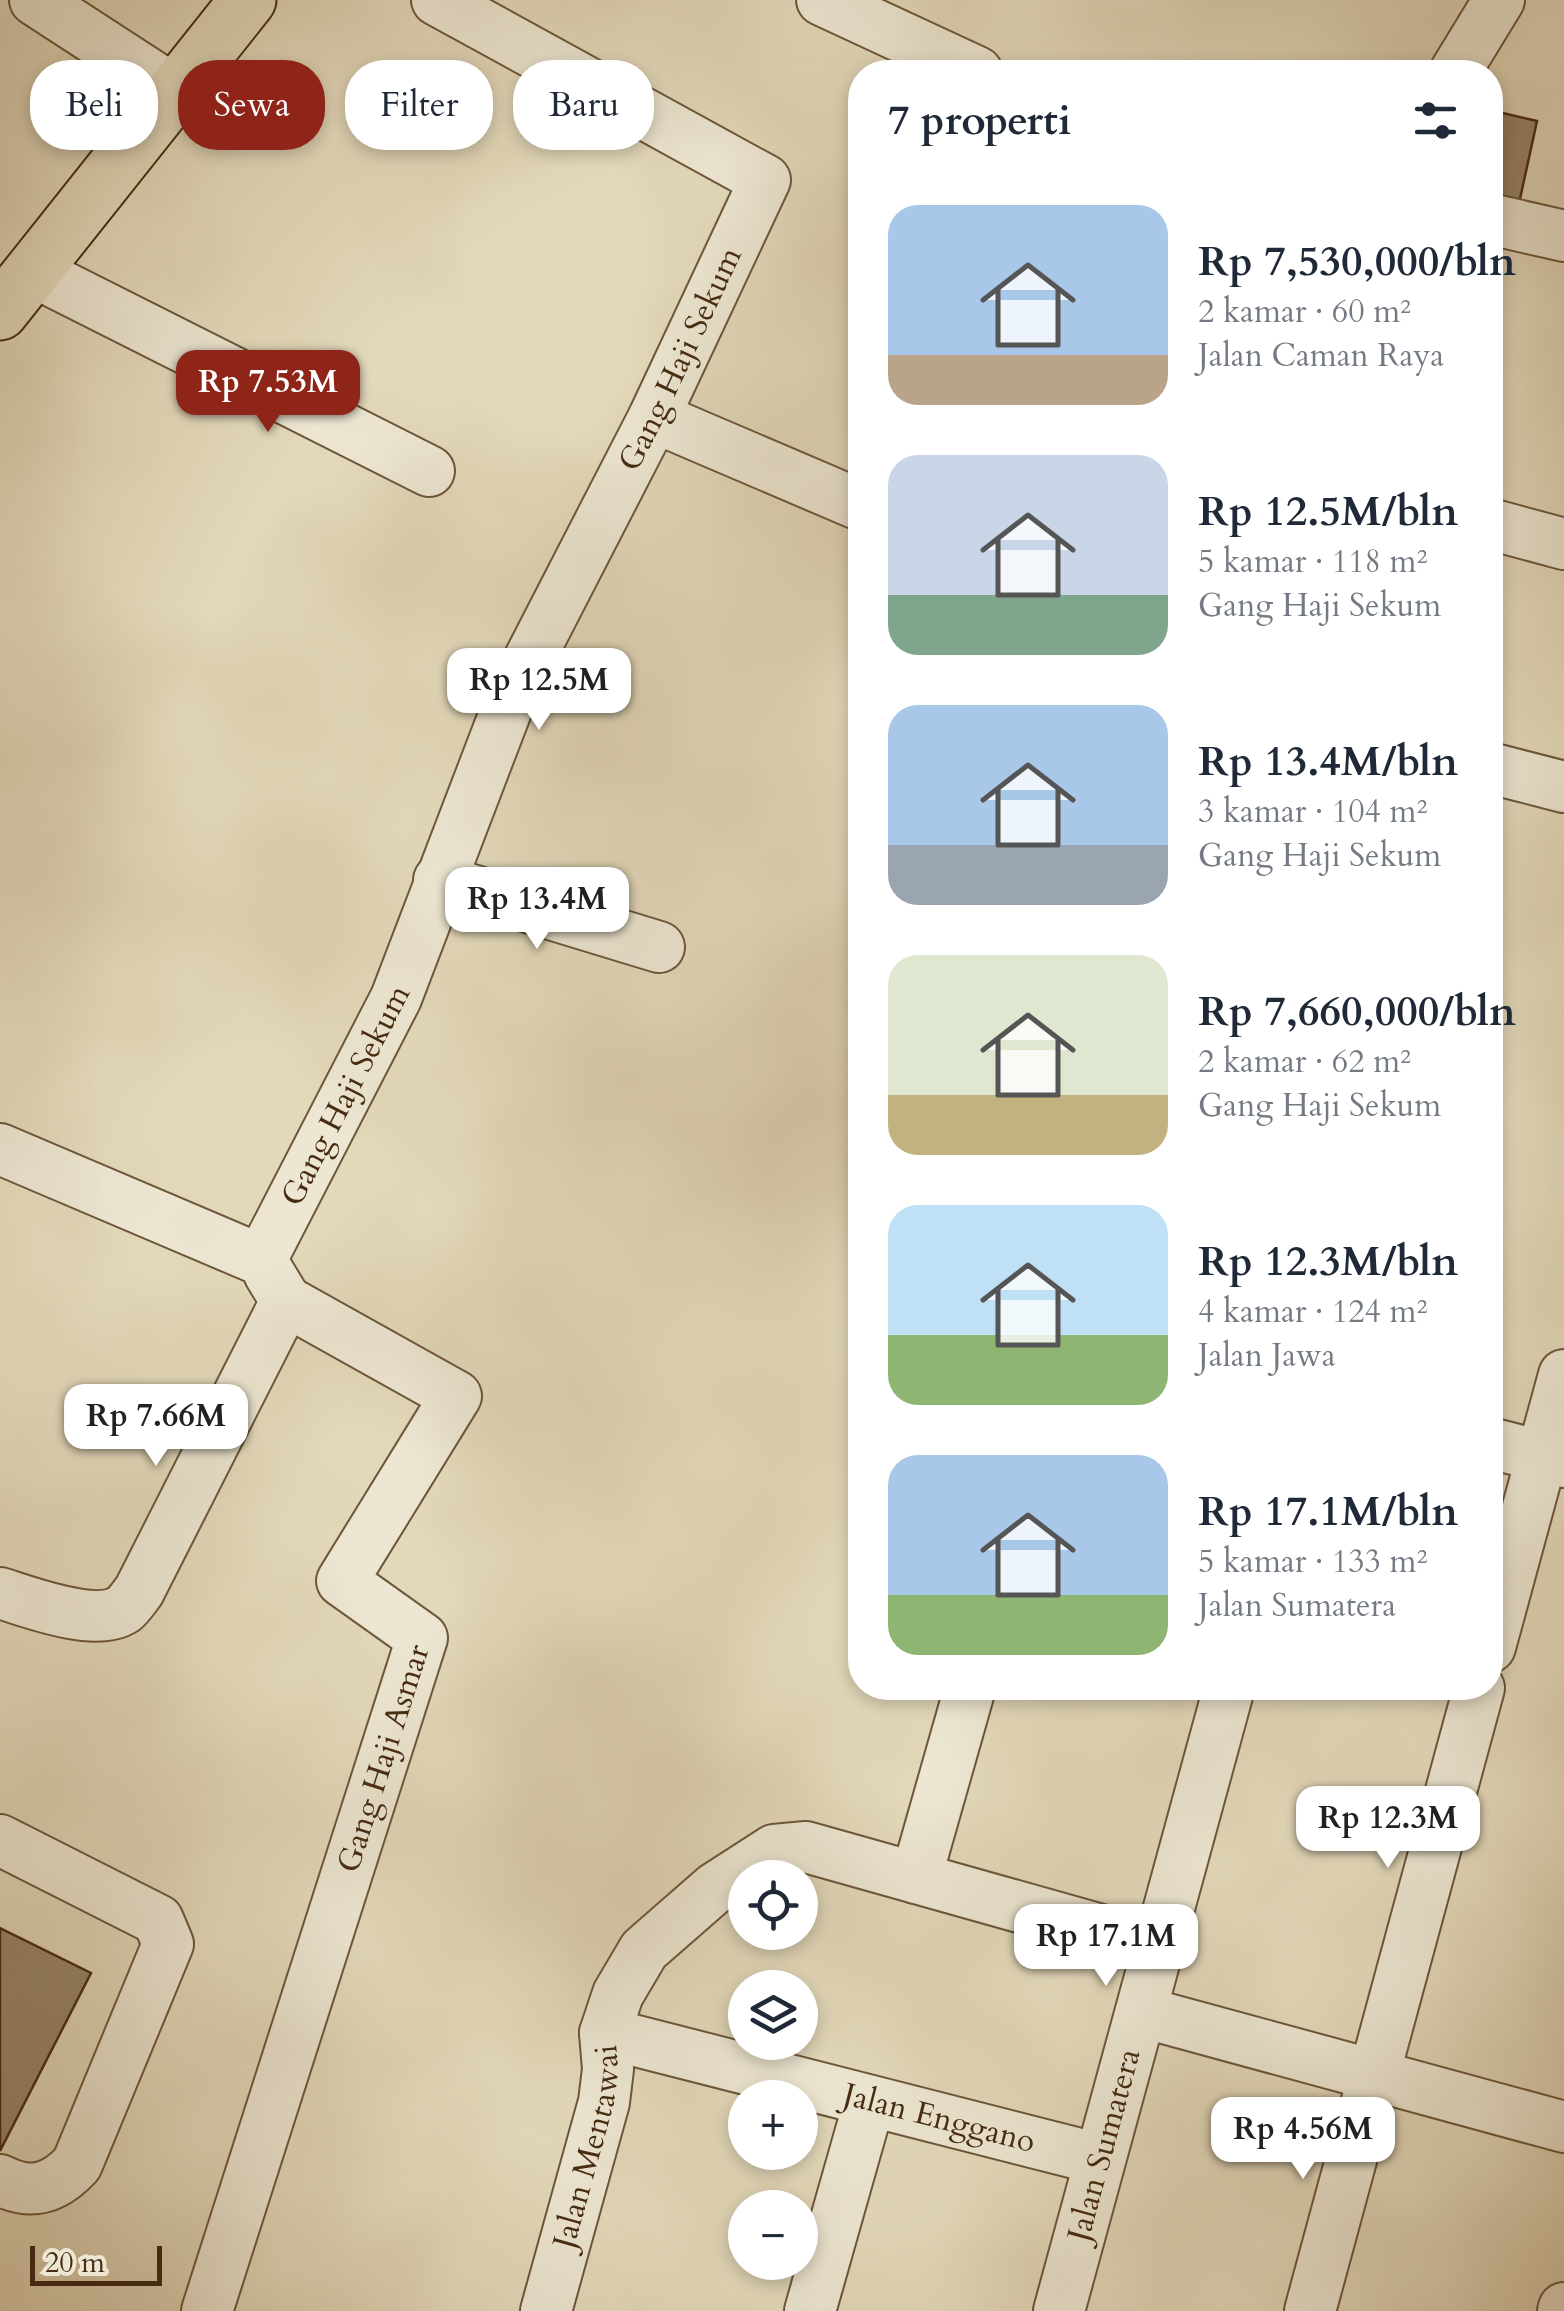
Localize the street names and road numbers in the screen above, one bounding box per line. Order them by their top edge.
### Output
street label: Gang Haji Sekum [608,240,753,479]
street label: Gang Haji Sekum [270,977,421,1214]
street label: Gang Haji Asmar [326,1639,441,1878]
street label: Jalan Mentawai [541,2043,630,2257]
street label: Jalan Sumatera [1056,2044,1152,2250]
street label: Jalan Enggano [835,2072,1040,2164]

